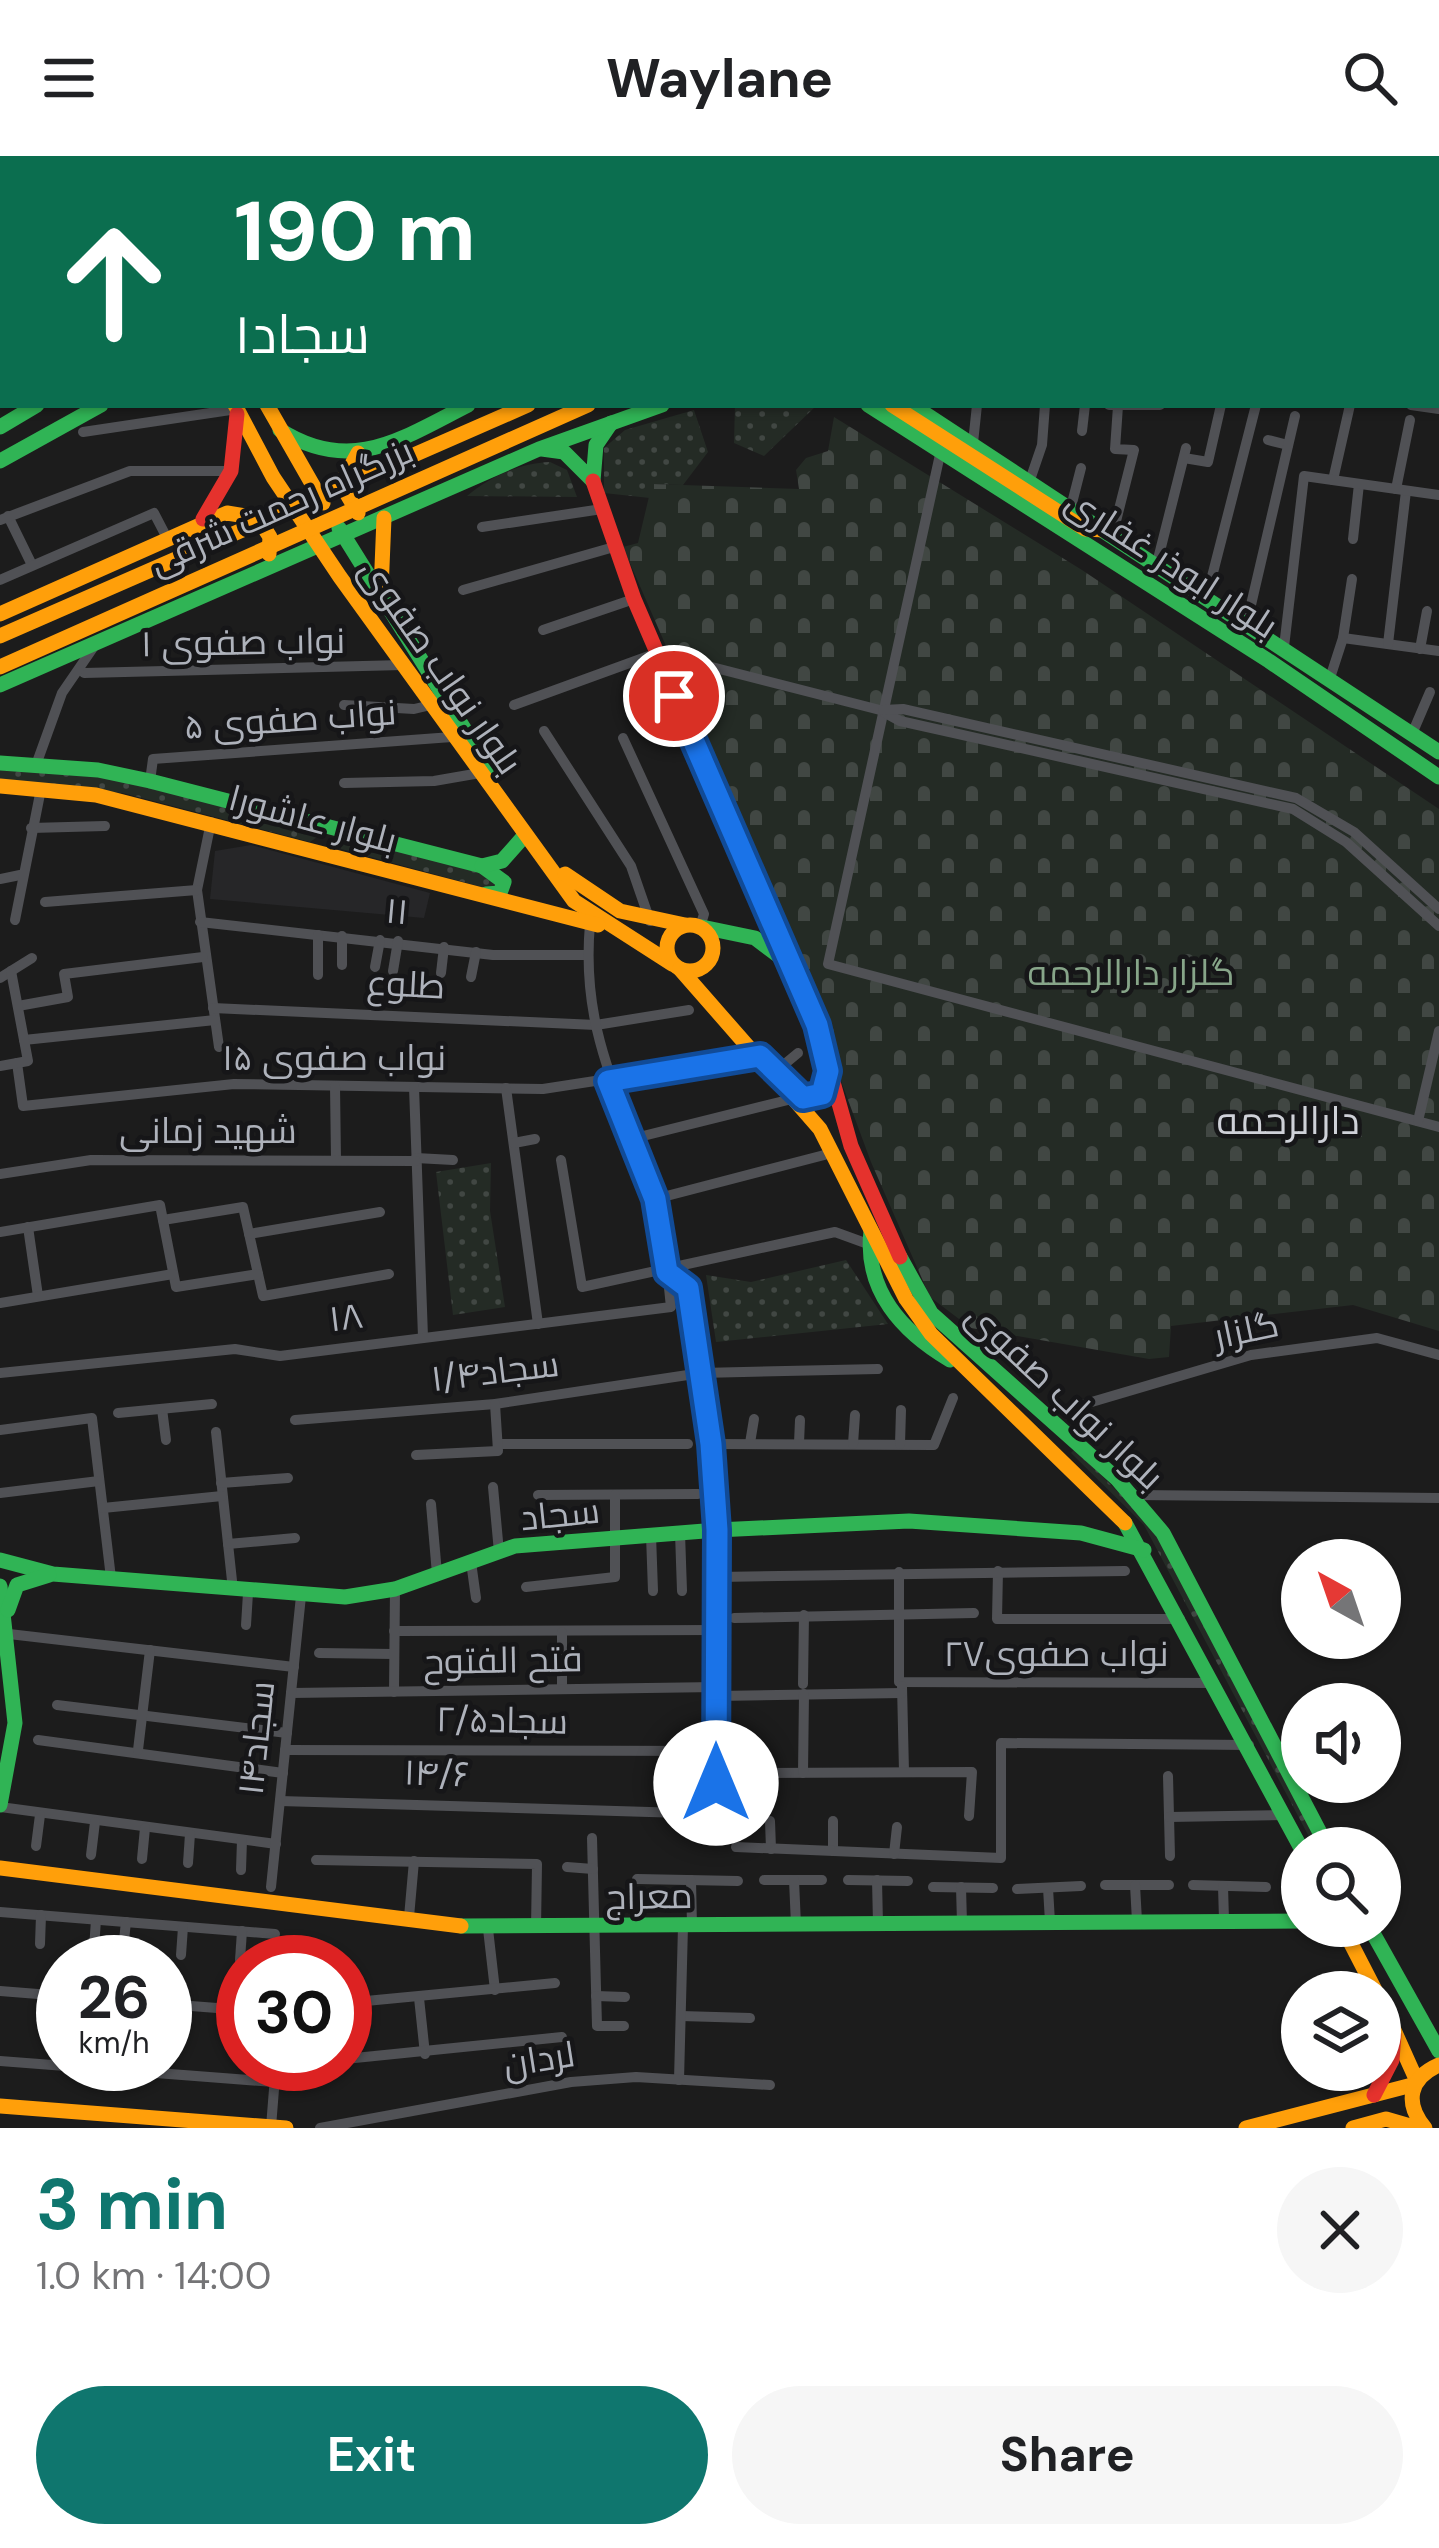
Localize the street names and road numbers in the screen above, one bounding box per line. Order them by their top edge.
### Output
street label: بزرگراه رحمت شرقی [141,427,421,585]
street label: بلوار ابوذر غفاری [1057,477,1287,649]
street label: بلوار نواب صفوی [349,549,533,783]
street label: نواب صفوی ۱ [140,617,346,667]
street label: نواب صفوی ۵ [182,688,398,750]
street label: بلوار عاشورا [224,774,402,864]
street label: ۱۱ [384,887,410,935]
street label: طلوع [366,958,446,1011]
street label: نواب صفوی ۱۵ [222,1034,446,1081]
street label: شهید زمانی [119,1107,297,1154]
street label: ۱۸ [326,1292,366,1342]
street label: بلوار نواب صفوی [956,1292,1174,1500]
street label: گلزار [1207,1300,1283,1360]
street label: ۱/۴سجاد [428,1340,562,1402]
street label: سجاد [518,1486,602,1542]
street label: ۲۷نواب صفوی [943,1630,1169,1677]
street label: فتح الفتوح [423,1635,583,1686]
street label: ۱۴سجاد [227,1679,285,1797]
street label: ۲/۵سجاد [435,1695,569,1745]
street label: ۱۴/۶ [403,1748,471,1798]
street label: معراج [605,1872,693,1921]
street label: لردان [500,2030,578,2088]

